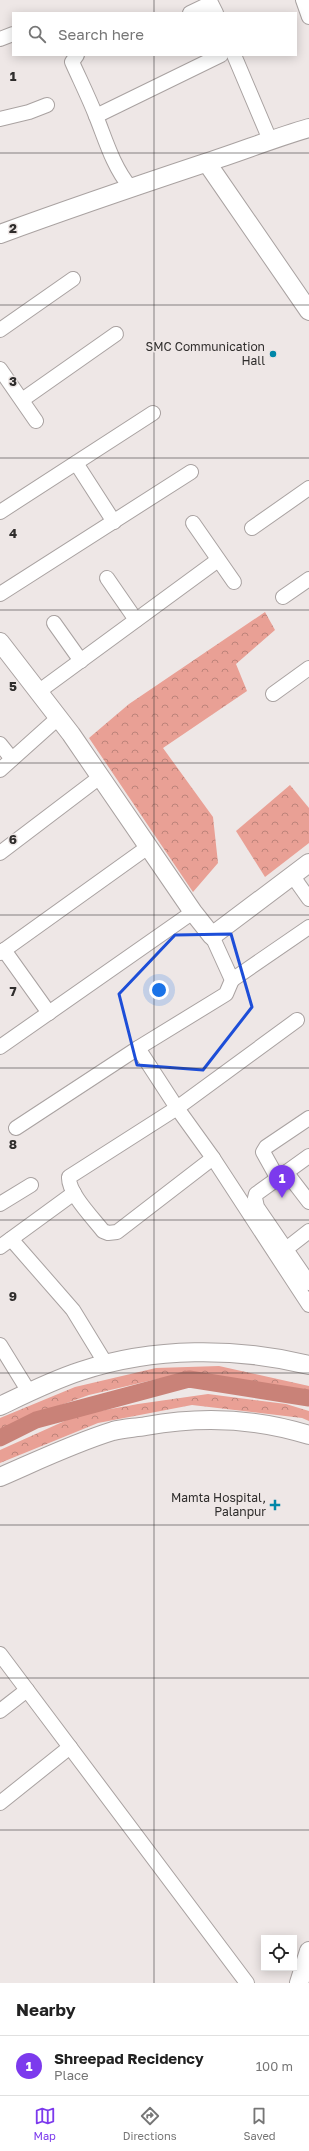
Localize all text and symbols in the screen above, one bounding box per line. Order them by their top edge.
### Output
search box [12,12,297,56]
icon: search [26,23,48,45]
text: Search here [58,25,144,43]
text: 1 [10,68,17,84]
text: 2 [9,220,17,236]
place label: SMC Communication Hall [146,339,265,368]
marker: SMC Communication Hall [268,349,278,359]
text: 3 [9,373,17,389]
text: 4 [9,525,17,541]
text: 5 [9,678,17,694]
text: 6 [9,831,17,847]
your location [149,980,169,1000]
text: 7 [9,983,17,999]
text: 8 [9,1136,17,1152]
pin: 1 [269,1165,295,1198]
text: 9 [9,1288,17,1304]
place label: Mamta Hospital, Palanpur [171,1490,266,1519]
marker: Mamta Hospital, Palanpur [269,1499,281,1511]
map controls [261,1935,297,1971]
button: locate [261,1935,297,1971]
text: Nearby [16,1999,76,2020]
text: Shreepad Recidency [54,2049,204,2067]
text: 1 [26,2058,32,2074]
text: 100 m [256,2058,293,2074]
text: Place [54,2067,89,2083]
tab: Map [33,2105,56,2142]
tab: Directions [123,2105,177,2142]
tab: Saved [243,2105,276,2142]

